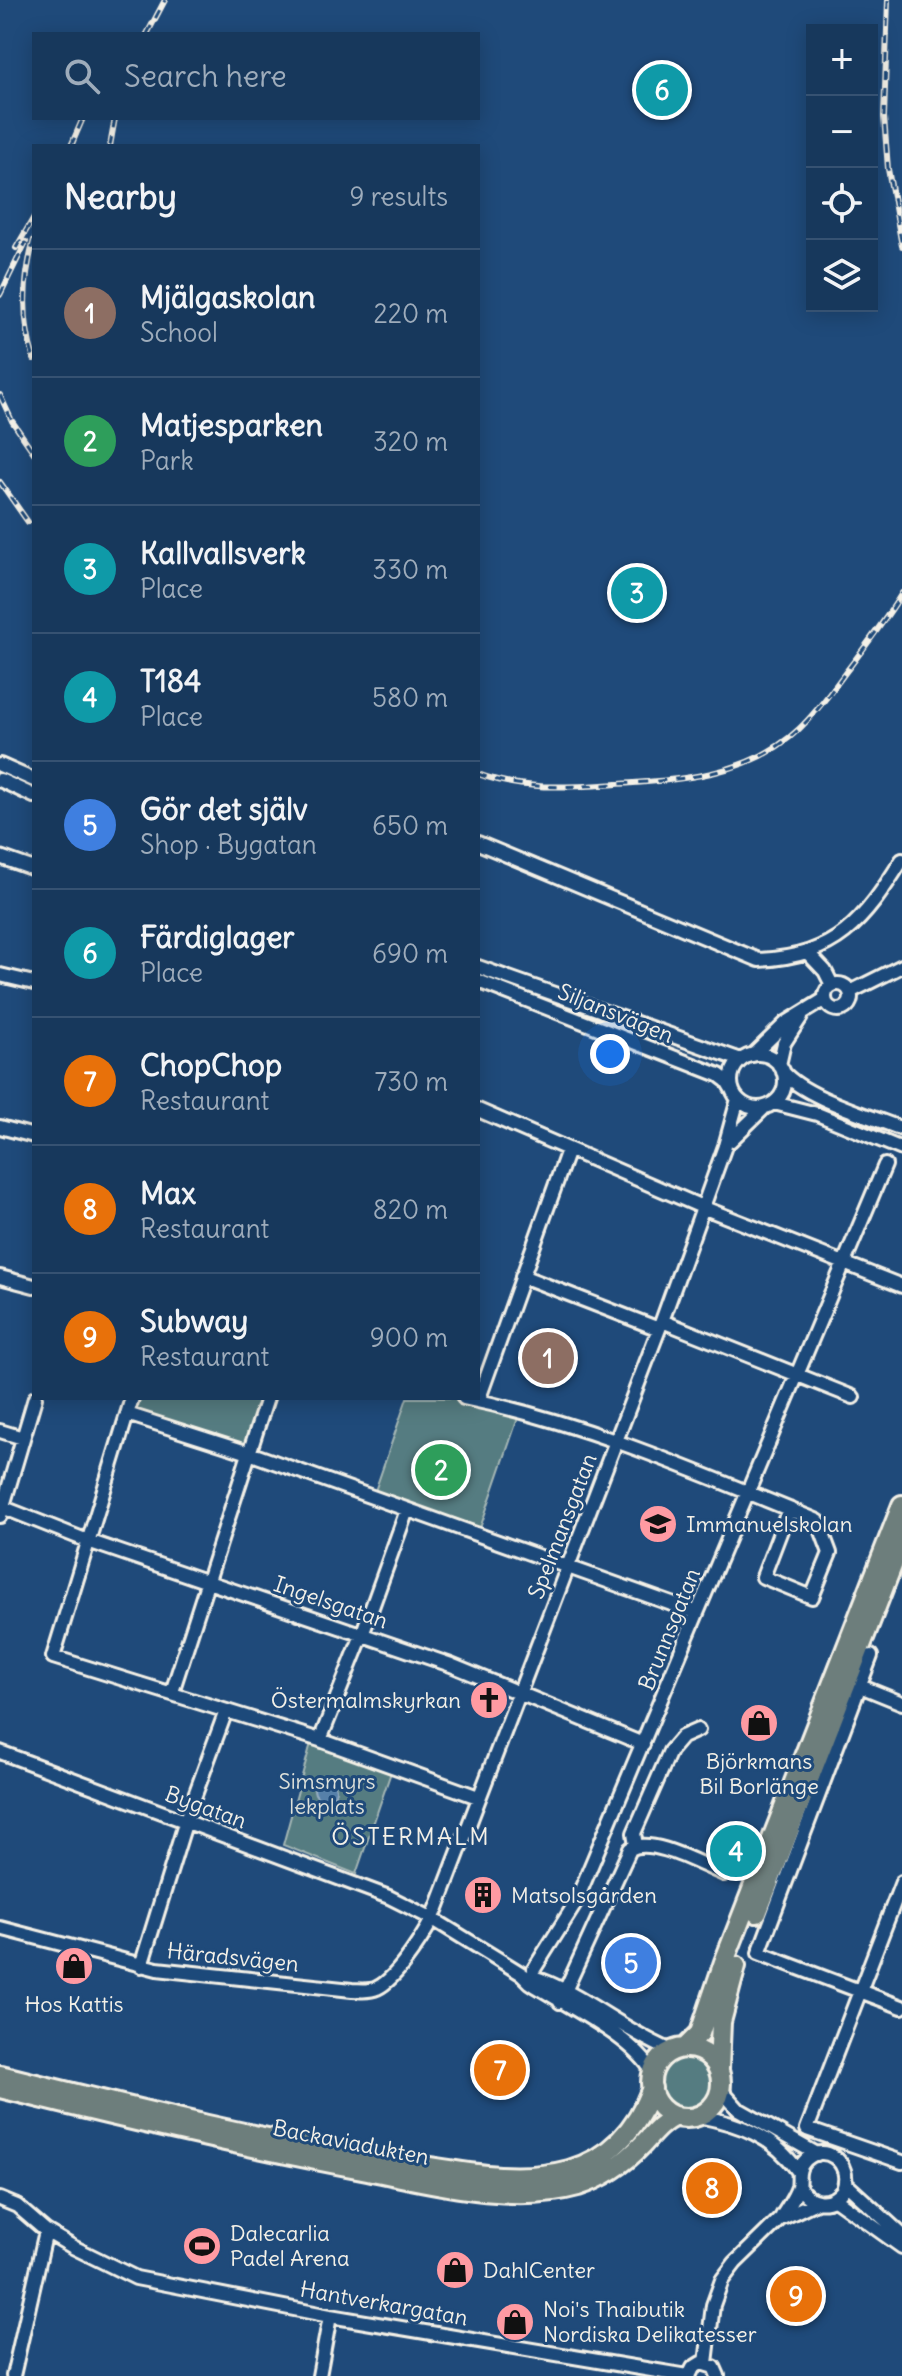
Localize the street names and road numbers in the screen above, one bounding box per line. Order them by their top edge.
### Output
street label: Siljansvägen [554,977,678,1049]
street label: Spelmansgatan [521,1449,603,1603]
street label: Brunnsgatan [632,1564,706,1694]
street label: Ingelsgatan [270,1569,392,1635]
street label: Bygatan [162,1779,250,1835]
street label: Häradsvägen [166,1936,300,1978]
street label: Backaviadukten [271,2113,431,2171]
street label: Hantverkargatan [298,2274,470,2332]

